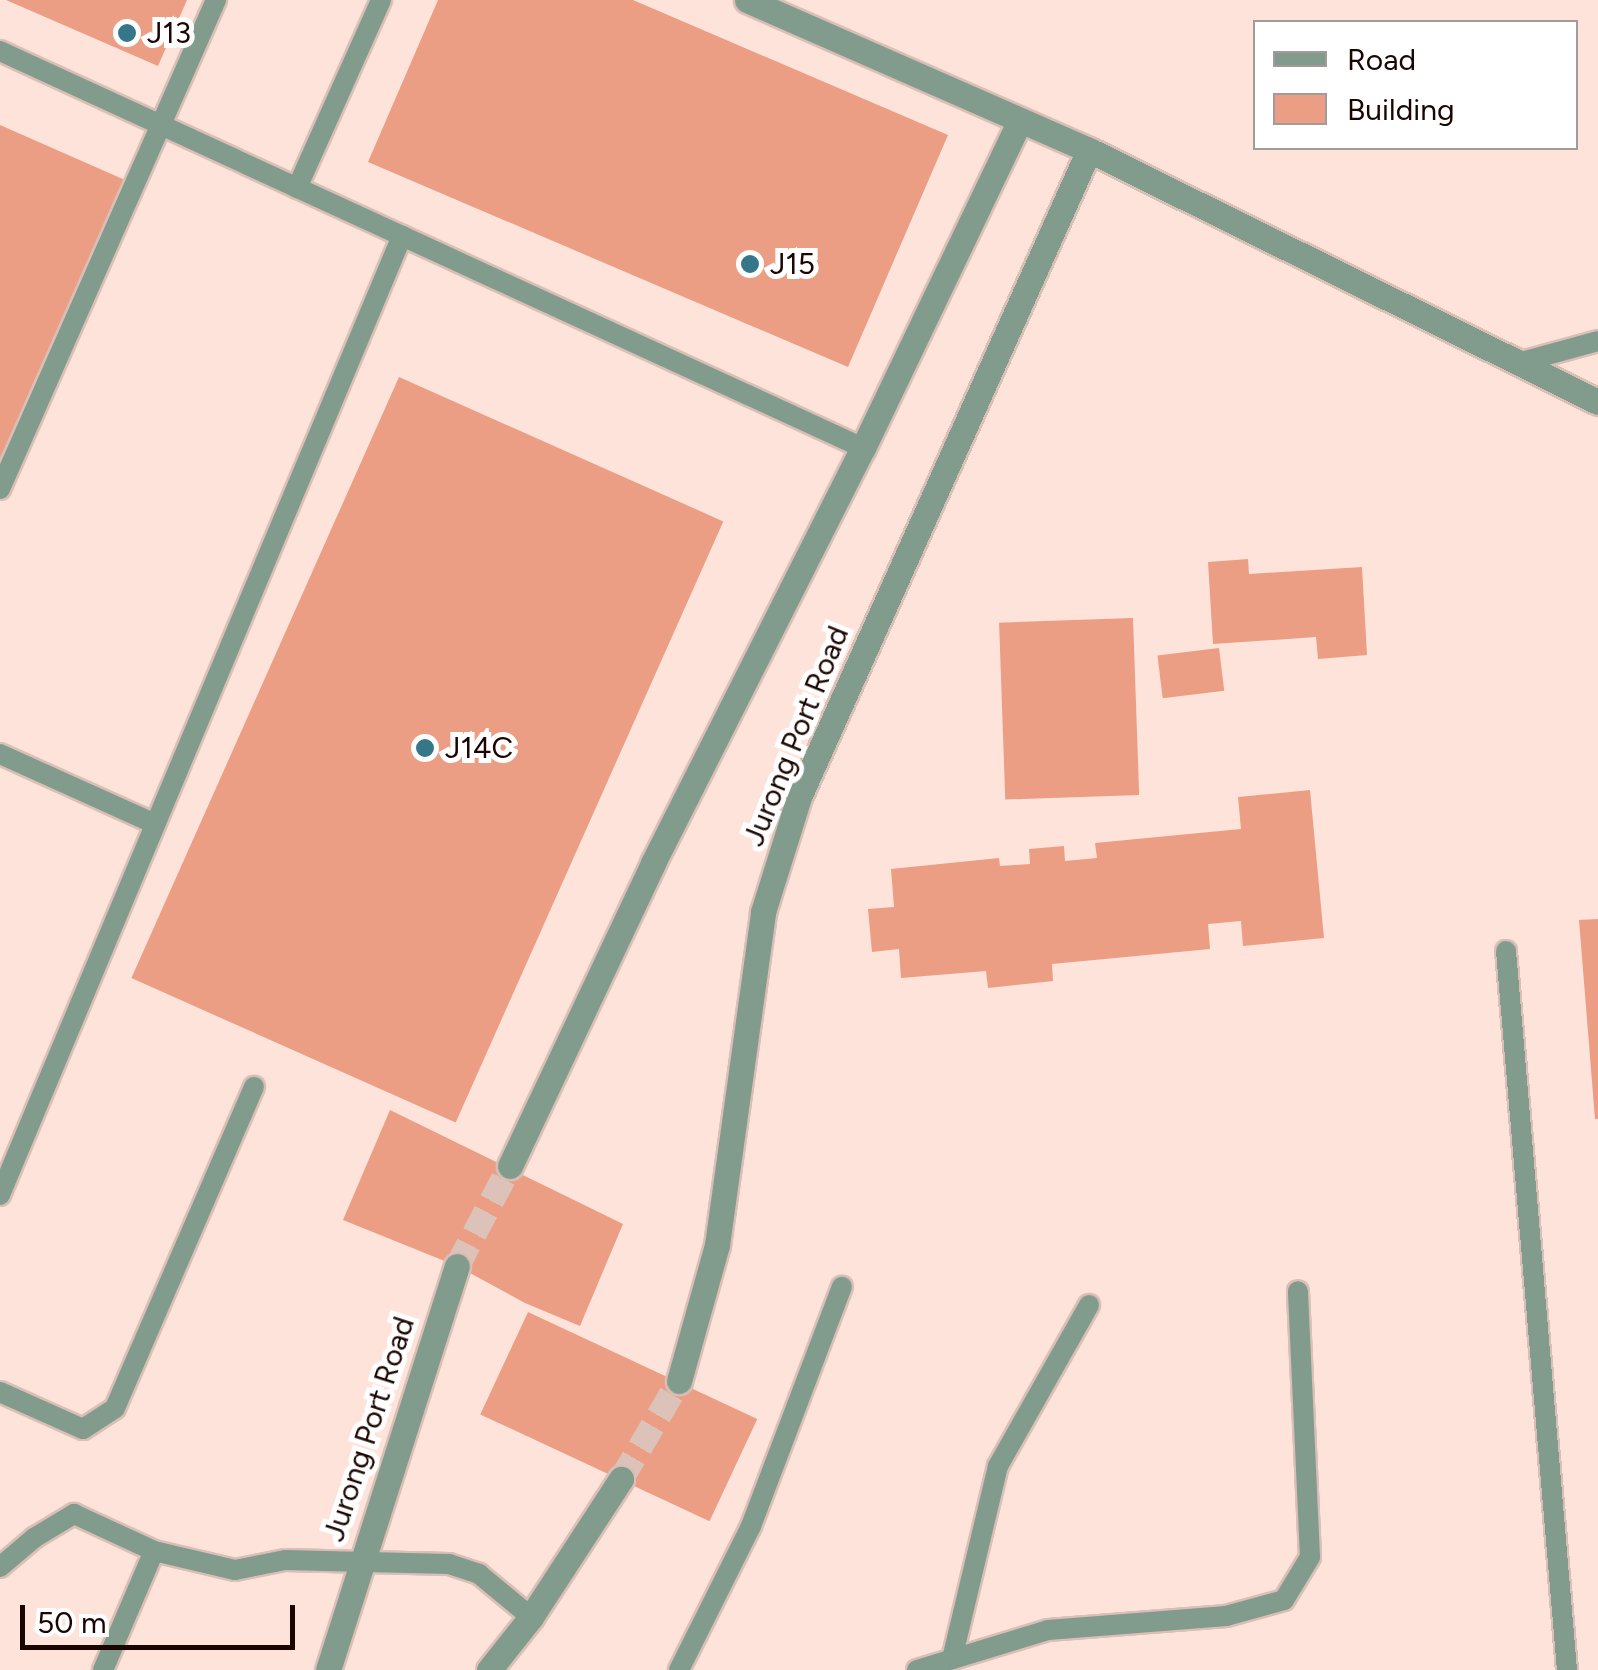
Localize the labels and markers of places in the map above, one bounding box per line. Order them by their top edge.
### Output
place label: J13 [147,15,191,51]
marker: J13 [116,22,138,44]
place label: J15 [770,246,815,282]
marker: J15 [739,253,761,275]
place label: J14C [445,730,513,766]
marker: J14C [414,737,436,759]

